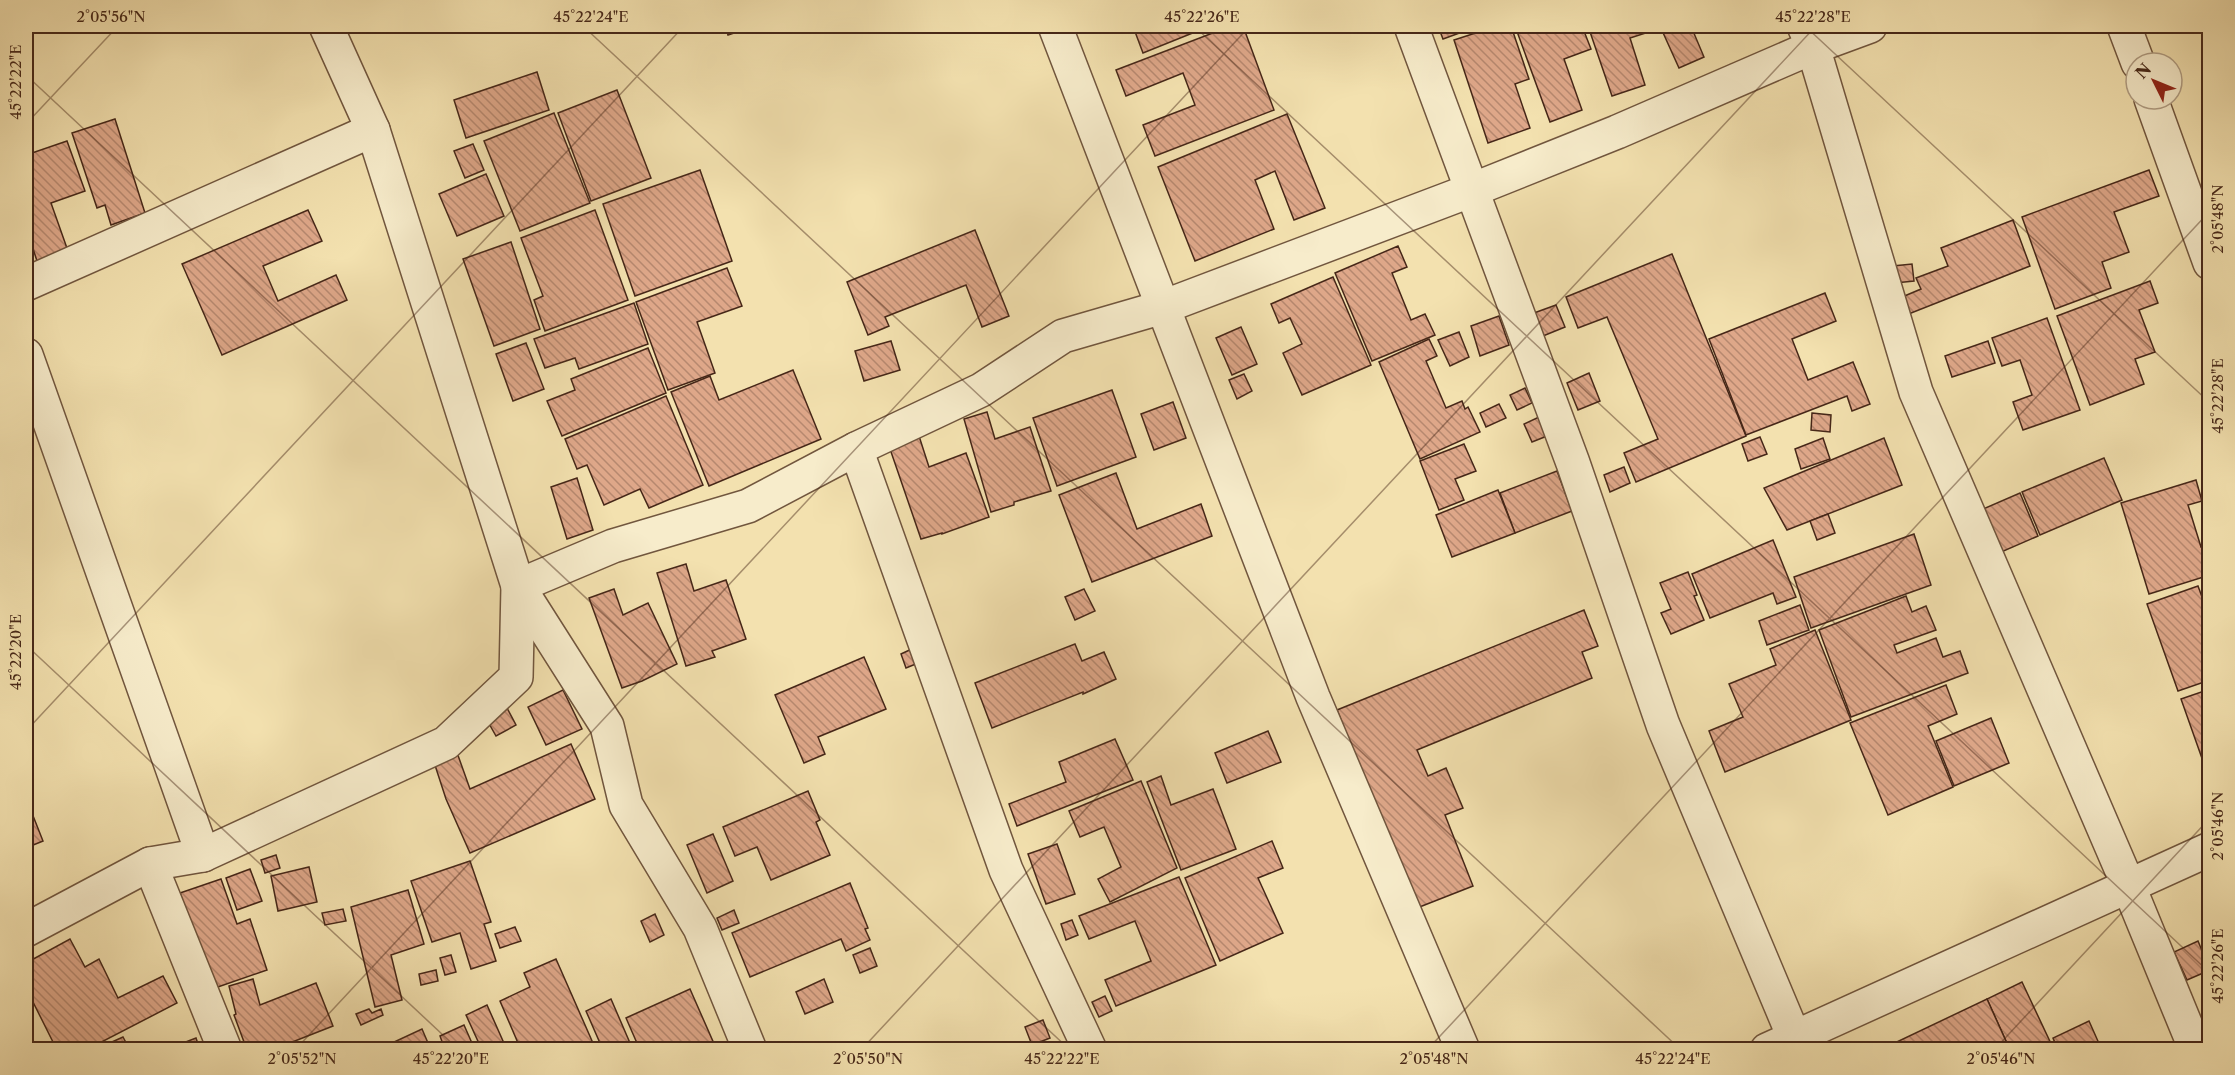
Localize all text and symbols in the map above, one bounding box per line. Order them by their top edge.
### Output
text: 2°05'56"N [76,7,146,26]
text: 45°22'24"E [553,7,629,26]
text: 45°22'26"E [1164,7,1240,26]
text: 45°22'28"E [1775,7,1851,26]
text: 45°22'22"E [6,44,25,120]
north arrow [2124,51,2184,111]
text: N [2131,59,2155,83]
text: 2°05'48"N [2208,184,2227,254]
text: 45°22'28"E [2208,358,2227,434]
text: 45°22'20"E [6,614,25,690]
text: 2°05'46"N [2208,792,2227,860]
text: 45°22'26"E [2208,928,2227,1004]
text: 2°05'52"N [267,1049,337,1068]
text: 45°22'20"E [413,1049,489,1068]
text: 2°05'50"N [833,1049,903,1068]
text: 45°22'22"E [1024,1049,1100,1068]
text: 2°05'48"N [1399,1049,1469,1068]
text: 45°22'24"E [1635,1049,1711,1068]
text: 2°05'46"N [1967,1049,2035,1068]

